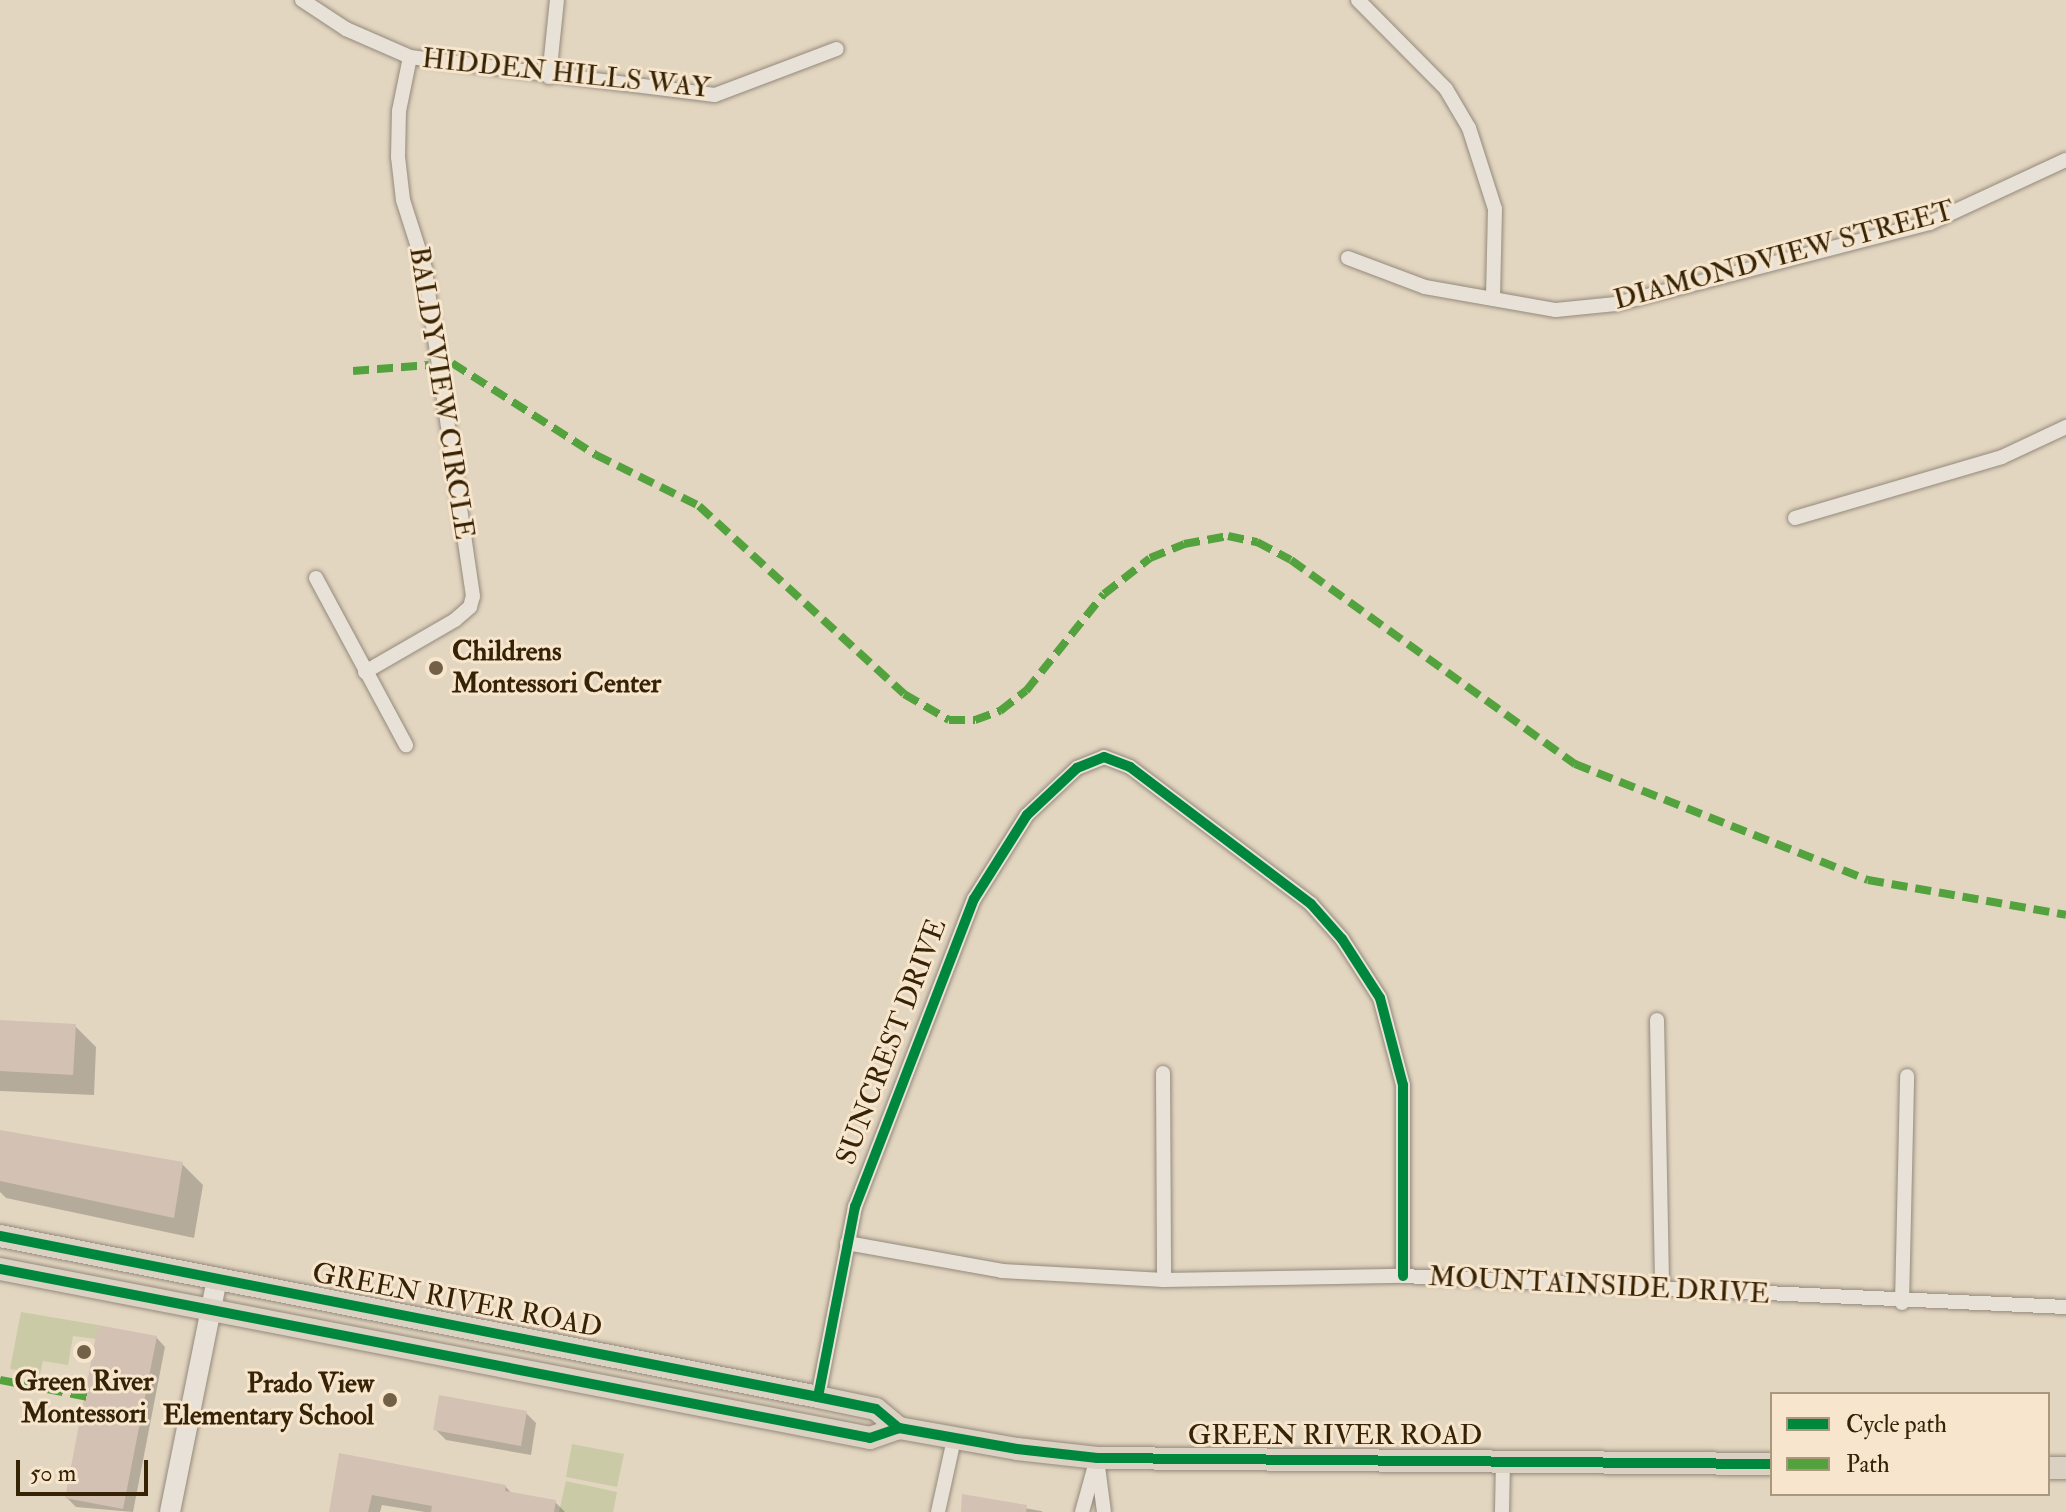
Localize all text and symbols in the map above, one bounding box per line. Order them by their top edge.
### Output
street label: HIDDEN HILLS WAY [420,42,712,106]
street label: DIAMONDVIEW STREET [1610,194,1958,318]
street label: BALDYVIEW CIRCLE [401,244,481,542]
place label: Childrens Montessori Center [452,635,661,701]
marker: Childrens Montessori Center [427,659,445,677]
street label: SUNCREST DRIVE [830,914,954,1170]
street label: GREEN RIVER ROAD [309,1256,605,1346]
street label: MOUNTAINSIDE DRIVE [1428,1260,1770,1312]
marker: Green River Montessori [75,1343,93,1361]
place label: Green River Montessori [15,1365,153,1431]
place label: Prado View Elementary School [163,1367,374,1433]
marker: Prado View Elementary School [381,1391,399,1409]
legend [1770,1392,2050,1496]
text: Cycle path [1846,1409,1947,1440]
street label: GREEN RIVER ROAD [1188,1419,1482,1453]
scale bar [20,1444,152,1494]
text: Path [1846,1449,1890,1480]
text: 50 m [30,1458,76,1489]

